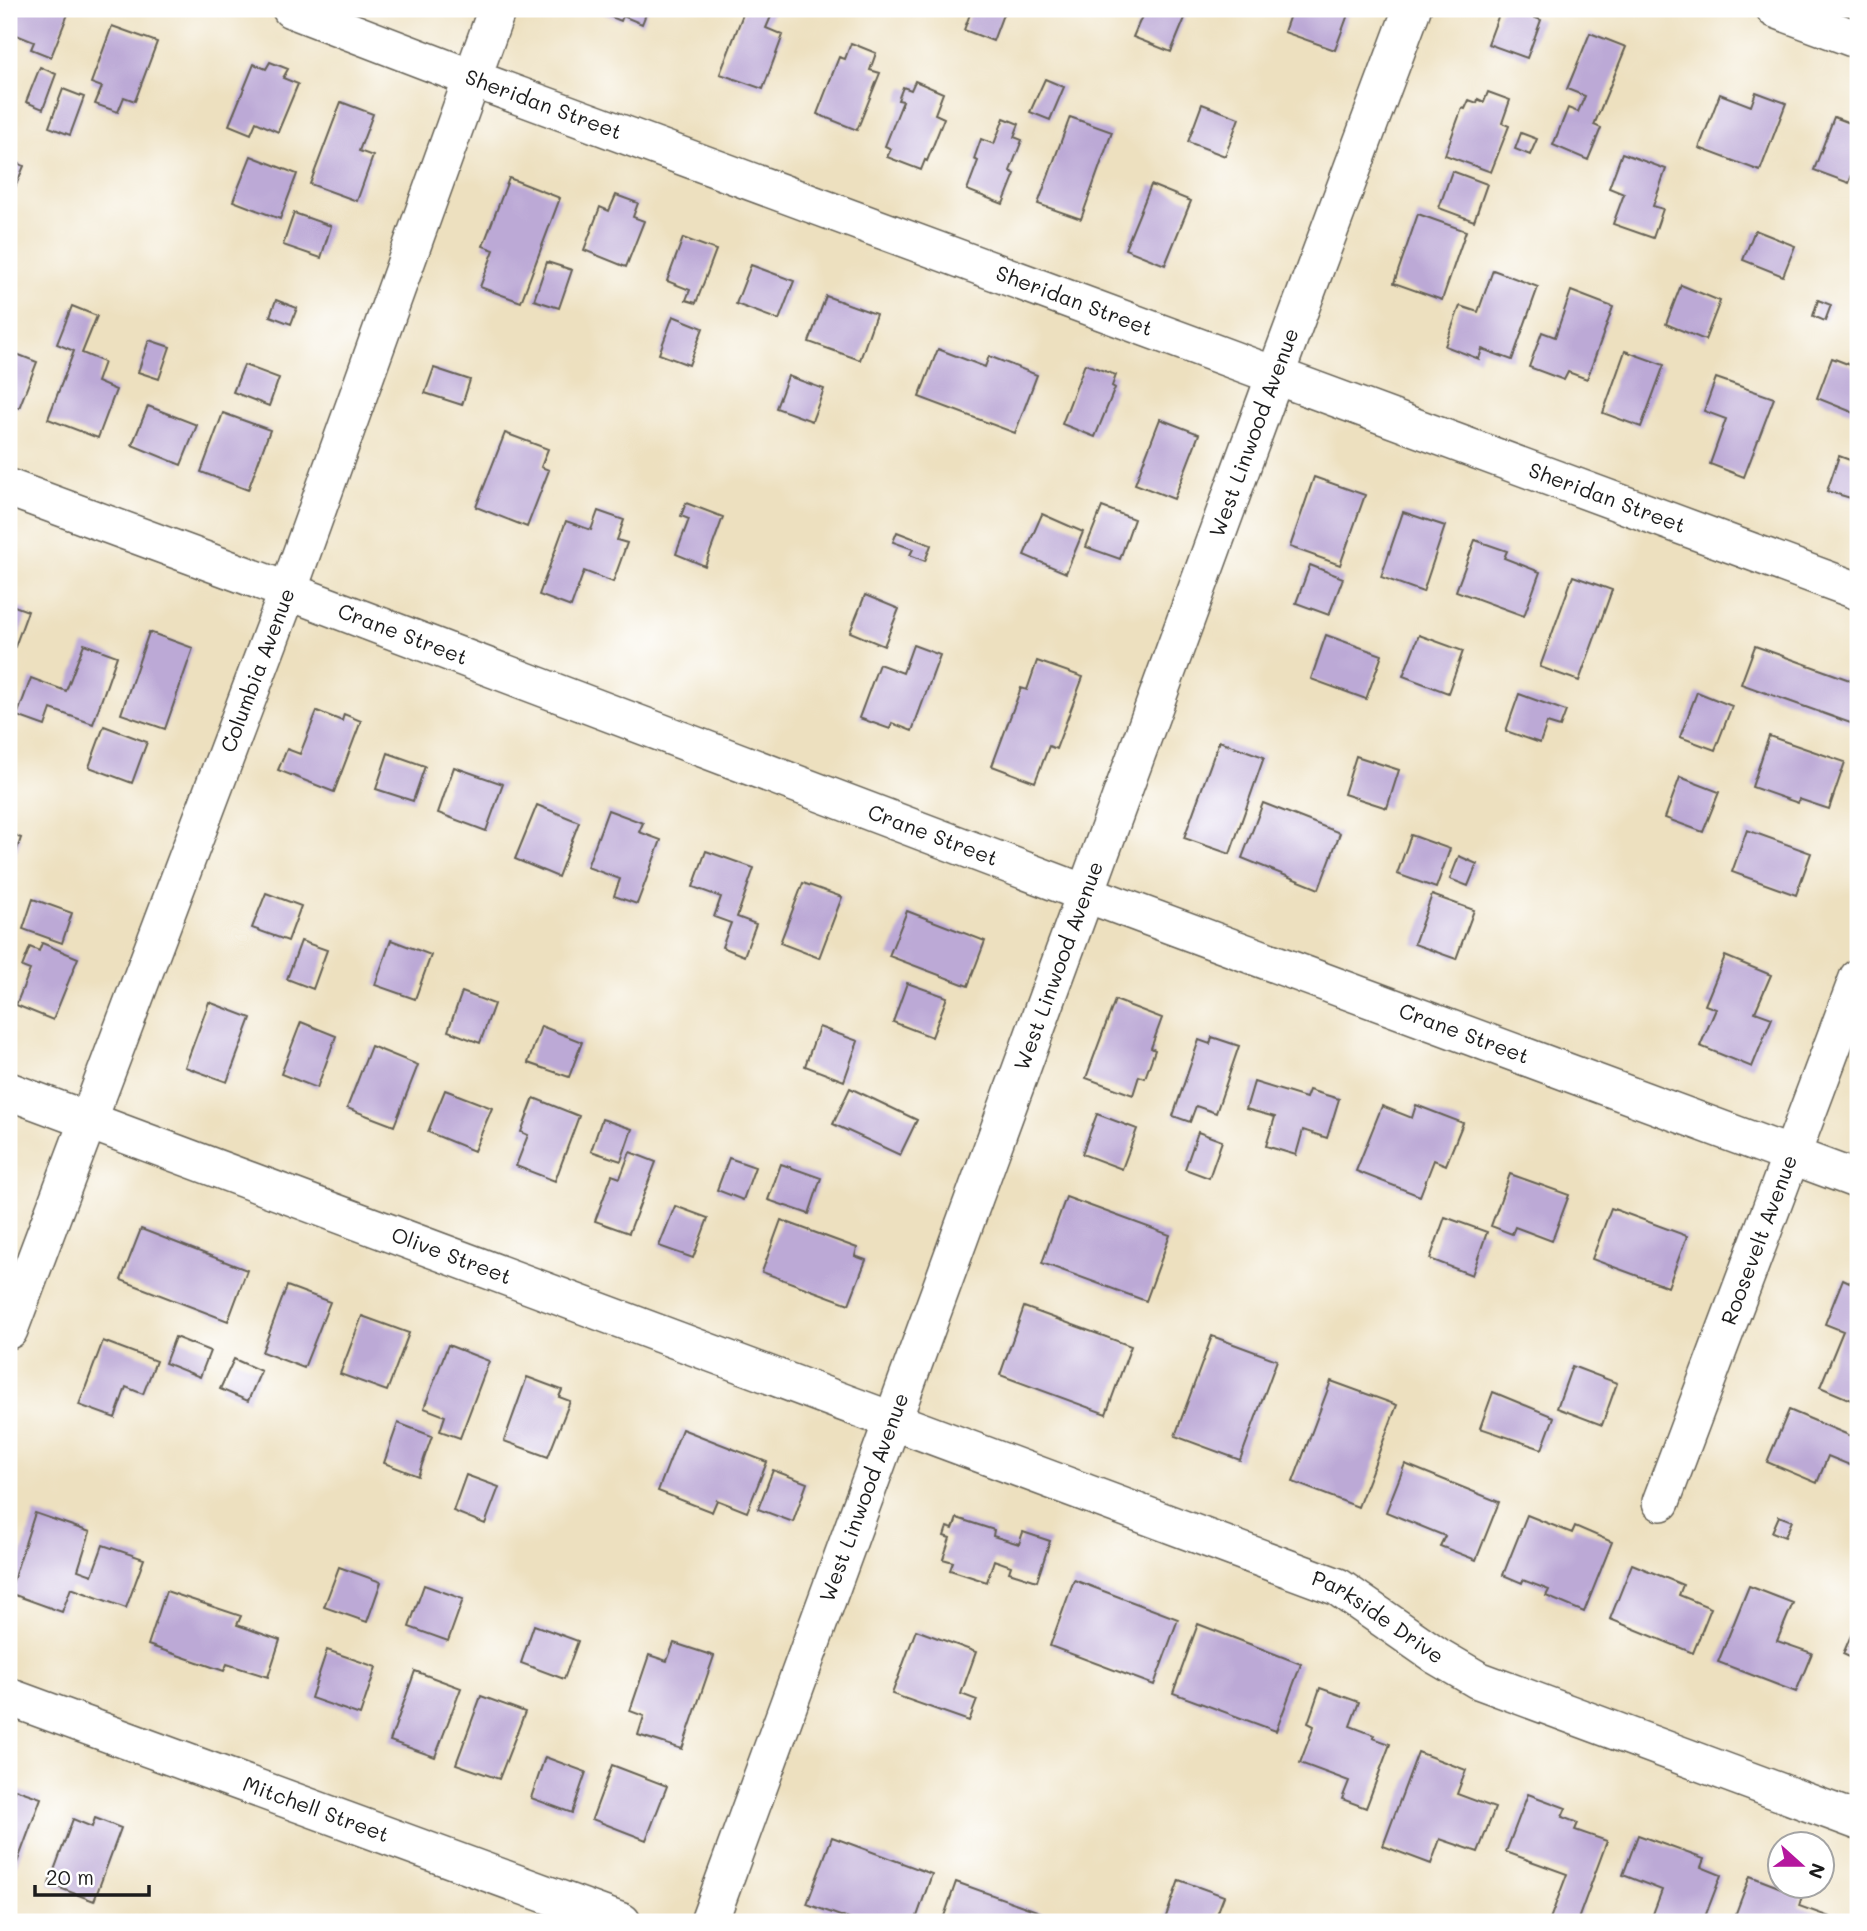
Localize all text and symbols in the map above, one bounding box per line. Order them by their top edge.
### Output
street label: Sheridan Street [462,62,626,145]
street label: Sheridan Street [993,258,1157,341]
street label: West Linwood Avenue [1202,324,1304,540]
street label: Sheridan Street [1525,455,1690,538]
street label: Columbia Avenue [213,584,300,756]
street label: Crane Street [334,596,472,670]
street label: Crane Street [865,797,1002,871]
street label: West Linwood Avenue [1007,857,1108,1074]
street label: Crane Street [1396,996,1533,1069]
street label: Roosevelt Avenue [1714,1151,1802,1328]
street label: Olive Street [388,1220,516,1289]
street label: West Linwood Avenue [812,1389,914,1605]
street label: Parkside Drive [1309,1564,1450,1669]
street label: Mitchell Street [240,1769,393,1847]
north arrow [1766,1829,1836,1899]
scale bar [35,1854,149,1898]
text: N [1803,1860,1832,1882]
text: 20 m [46,1863,94,1890]

